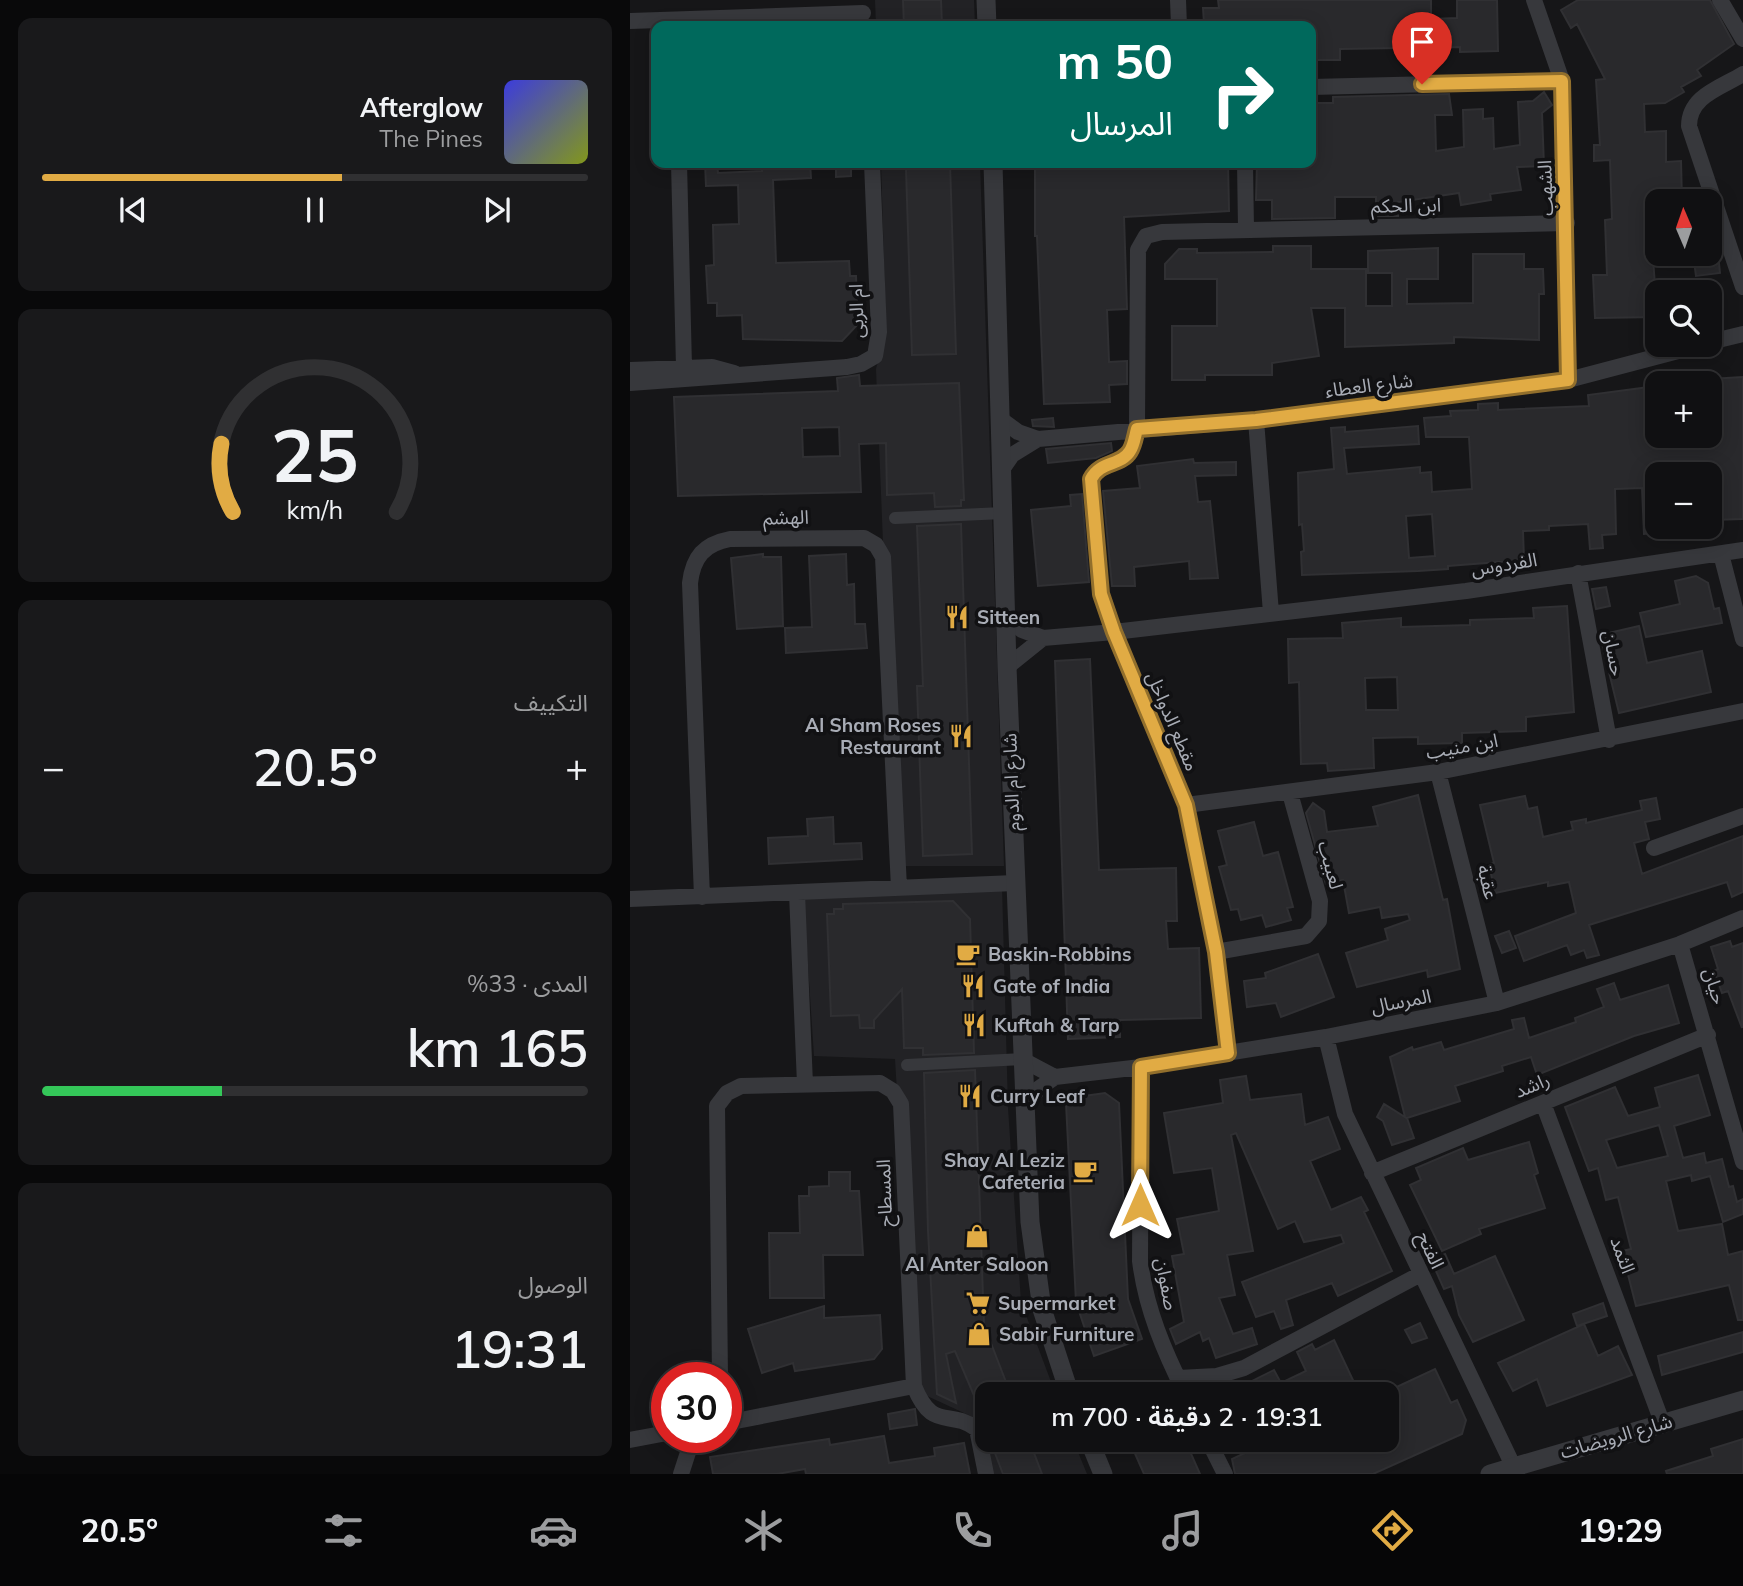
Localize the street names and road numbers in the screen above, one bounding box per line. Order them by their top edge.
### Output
street label: الشهب [1532,160,1558,216]
street label: ابن الحكم [1371,192,1441,221]
street label: ام الربى [844,284,871,338]
street label: شارع العطاء [1324,368,1414,404]
street label: الهشم [763,505,809,532]
street label: الفردوس [1469,547,1539,581]
street label: حسان [1598,628,1630,678]
street label: مقطع الدواخل [1139,668,1205,775]
street label: ابن منيب [1424,728,1500,764]
street label: شارع ام الدوم [997,733,1028,831]
street label: لعبيب [1313,838,1349,892]
street label: عقبة [1472,862,1504,902]
street label: حيان [1698,965,1732,1007]
street label: المرسال [1369,983,1433,1019]
street label: راشد [1511,1067,1553,1103]
street label: المسطاح [871,1159,899,1227]
street label: الفتح [1409,1228,1450,1274]
street label: الثمد [1605,1233,1641,1277]
street label: صفوان [1150,1256,1184,1312]
street label: شارع الرويضات [1557,1409,1675,1465]

